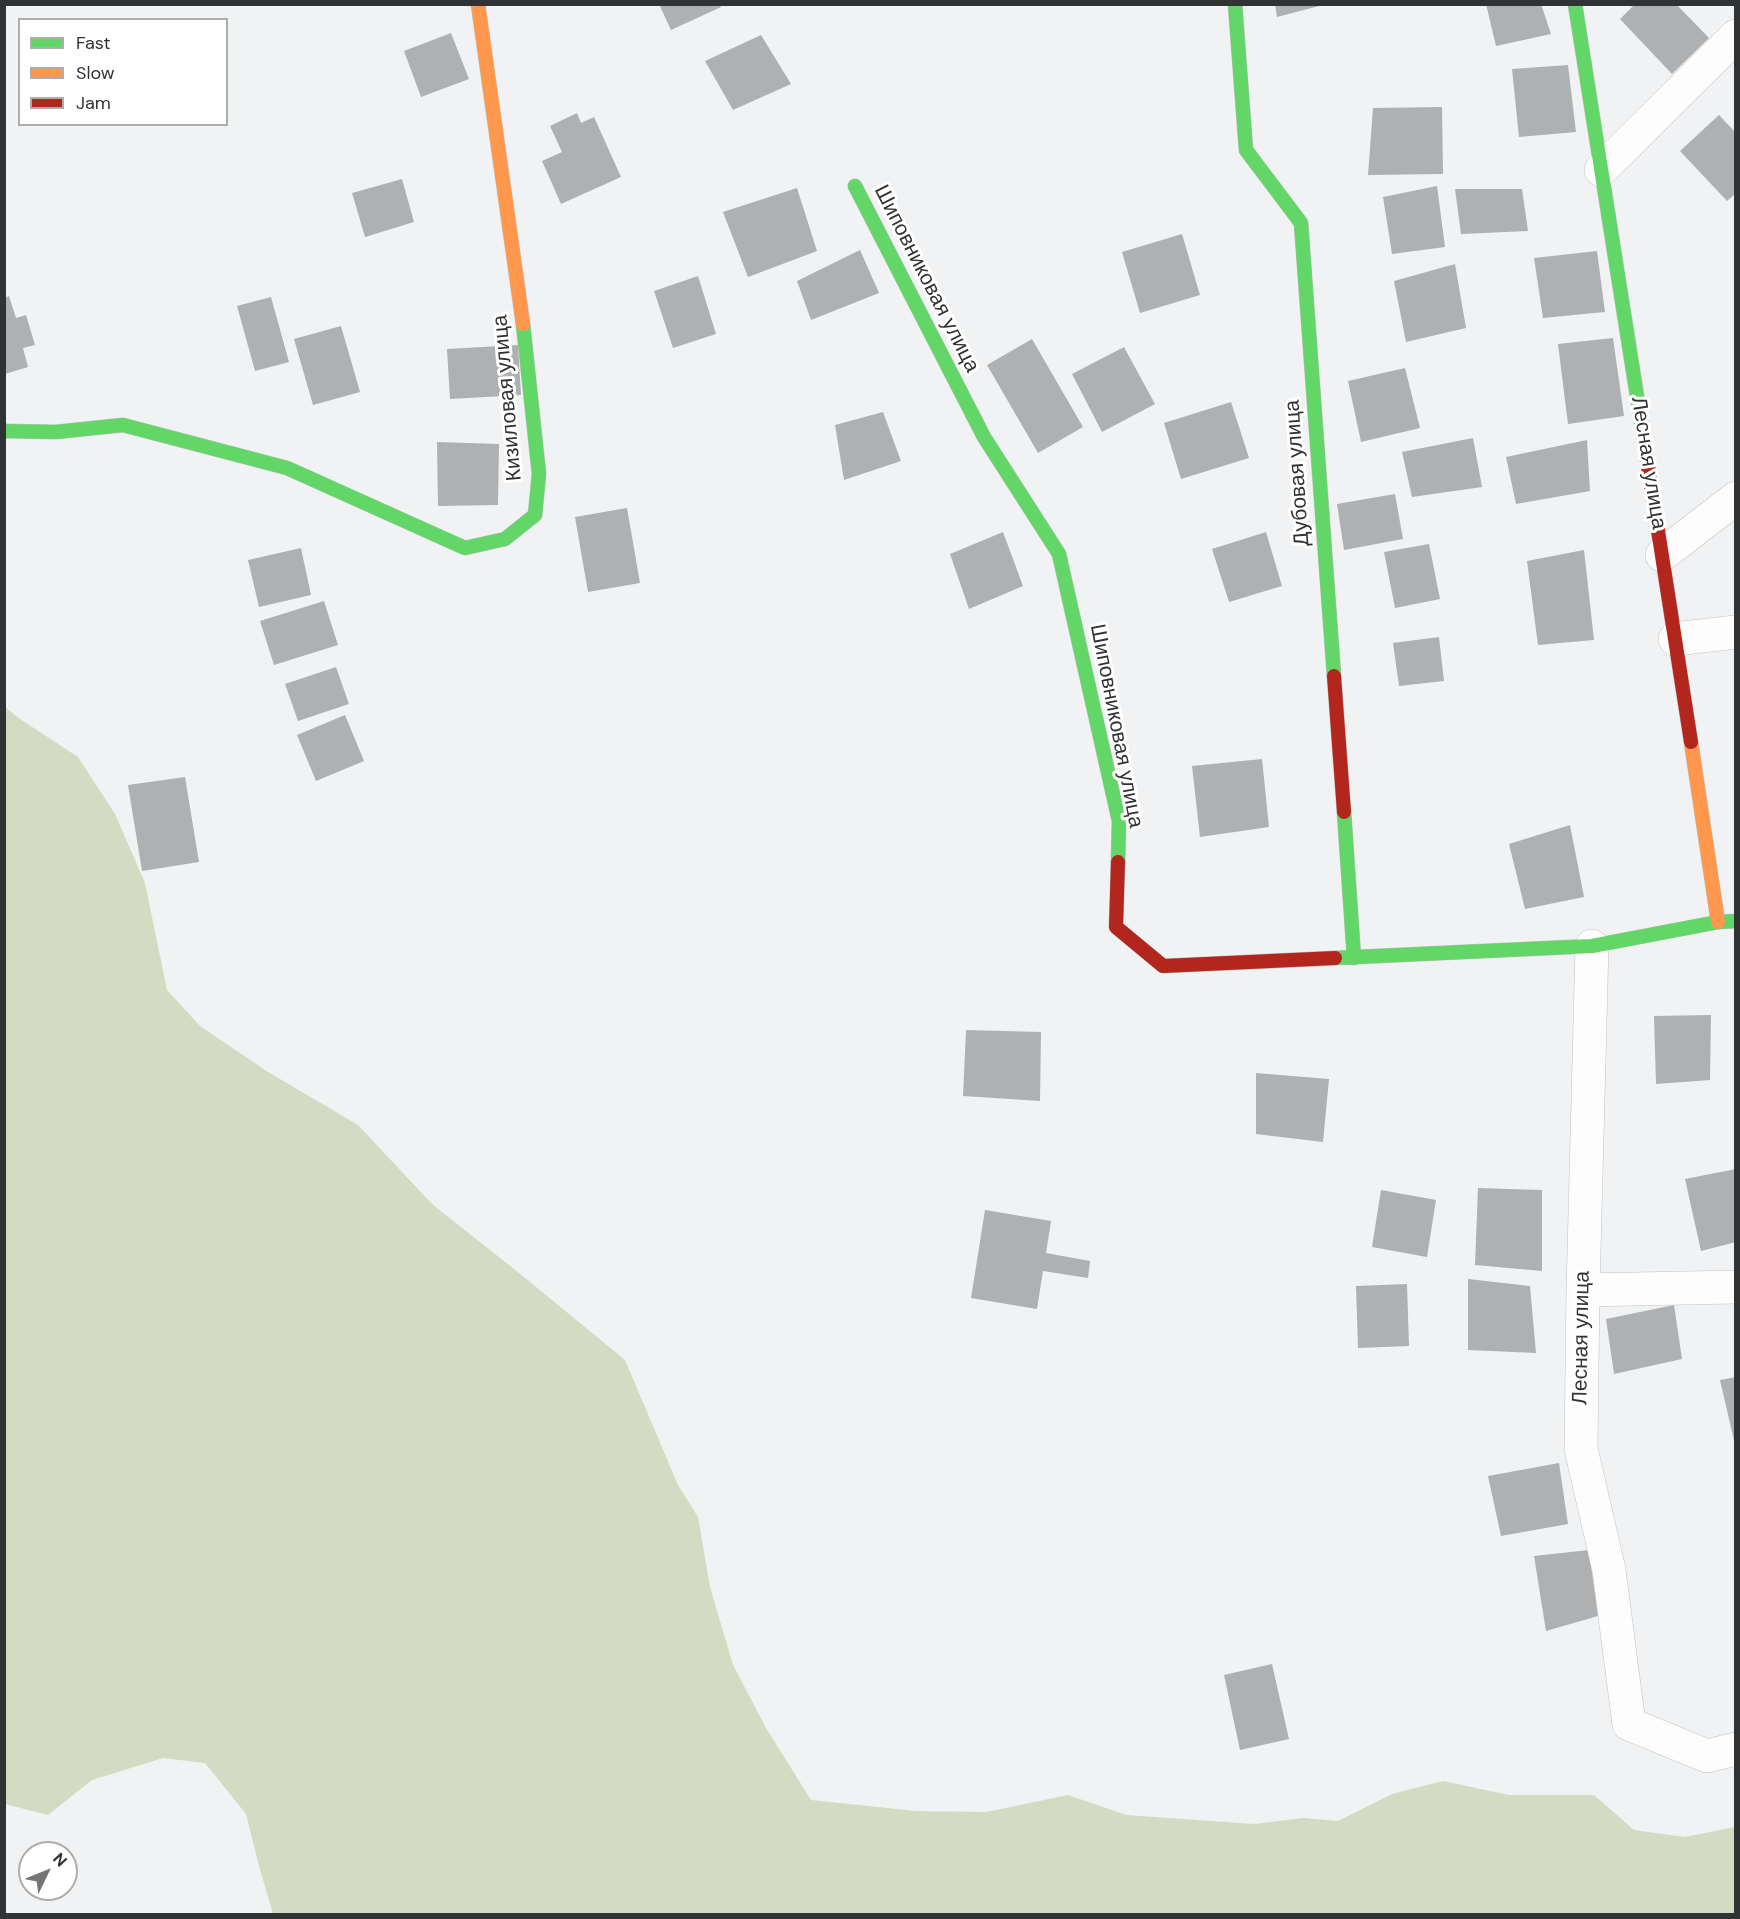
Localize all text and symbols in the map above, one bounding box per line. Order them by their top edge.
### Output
legend [18,18,228,126]
text: Fast [76,31,111,55]
text: Slow [76,61,115,85]
text: Jam [76,91,111,115]
street label: Шиповниковая улица [868,181,984,377]
street label: Кизиловая улица [488,314,528,482]
street label: Лесная улица [1625,395,1671,531]
street label: Дубовая улица [1280,399,1316,547]
street label: Шиповниковая улица [1084,622,1148,830]
street label: Лесная улица [1568,1271,1596,1405]
north arrow [18,1841,78,1901]
text: N [48,1848,72,1871]

